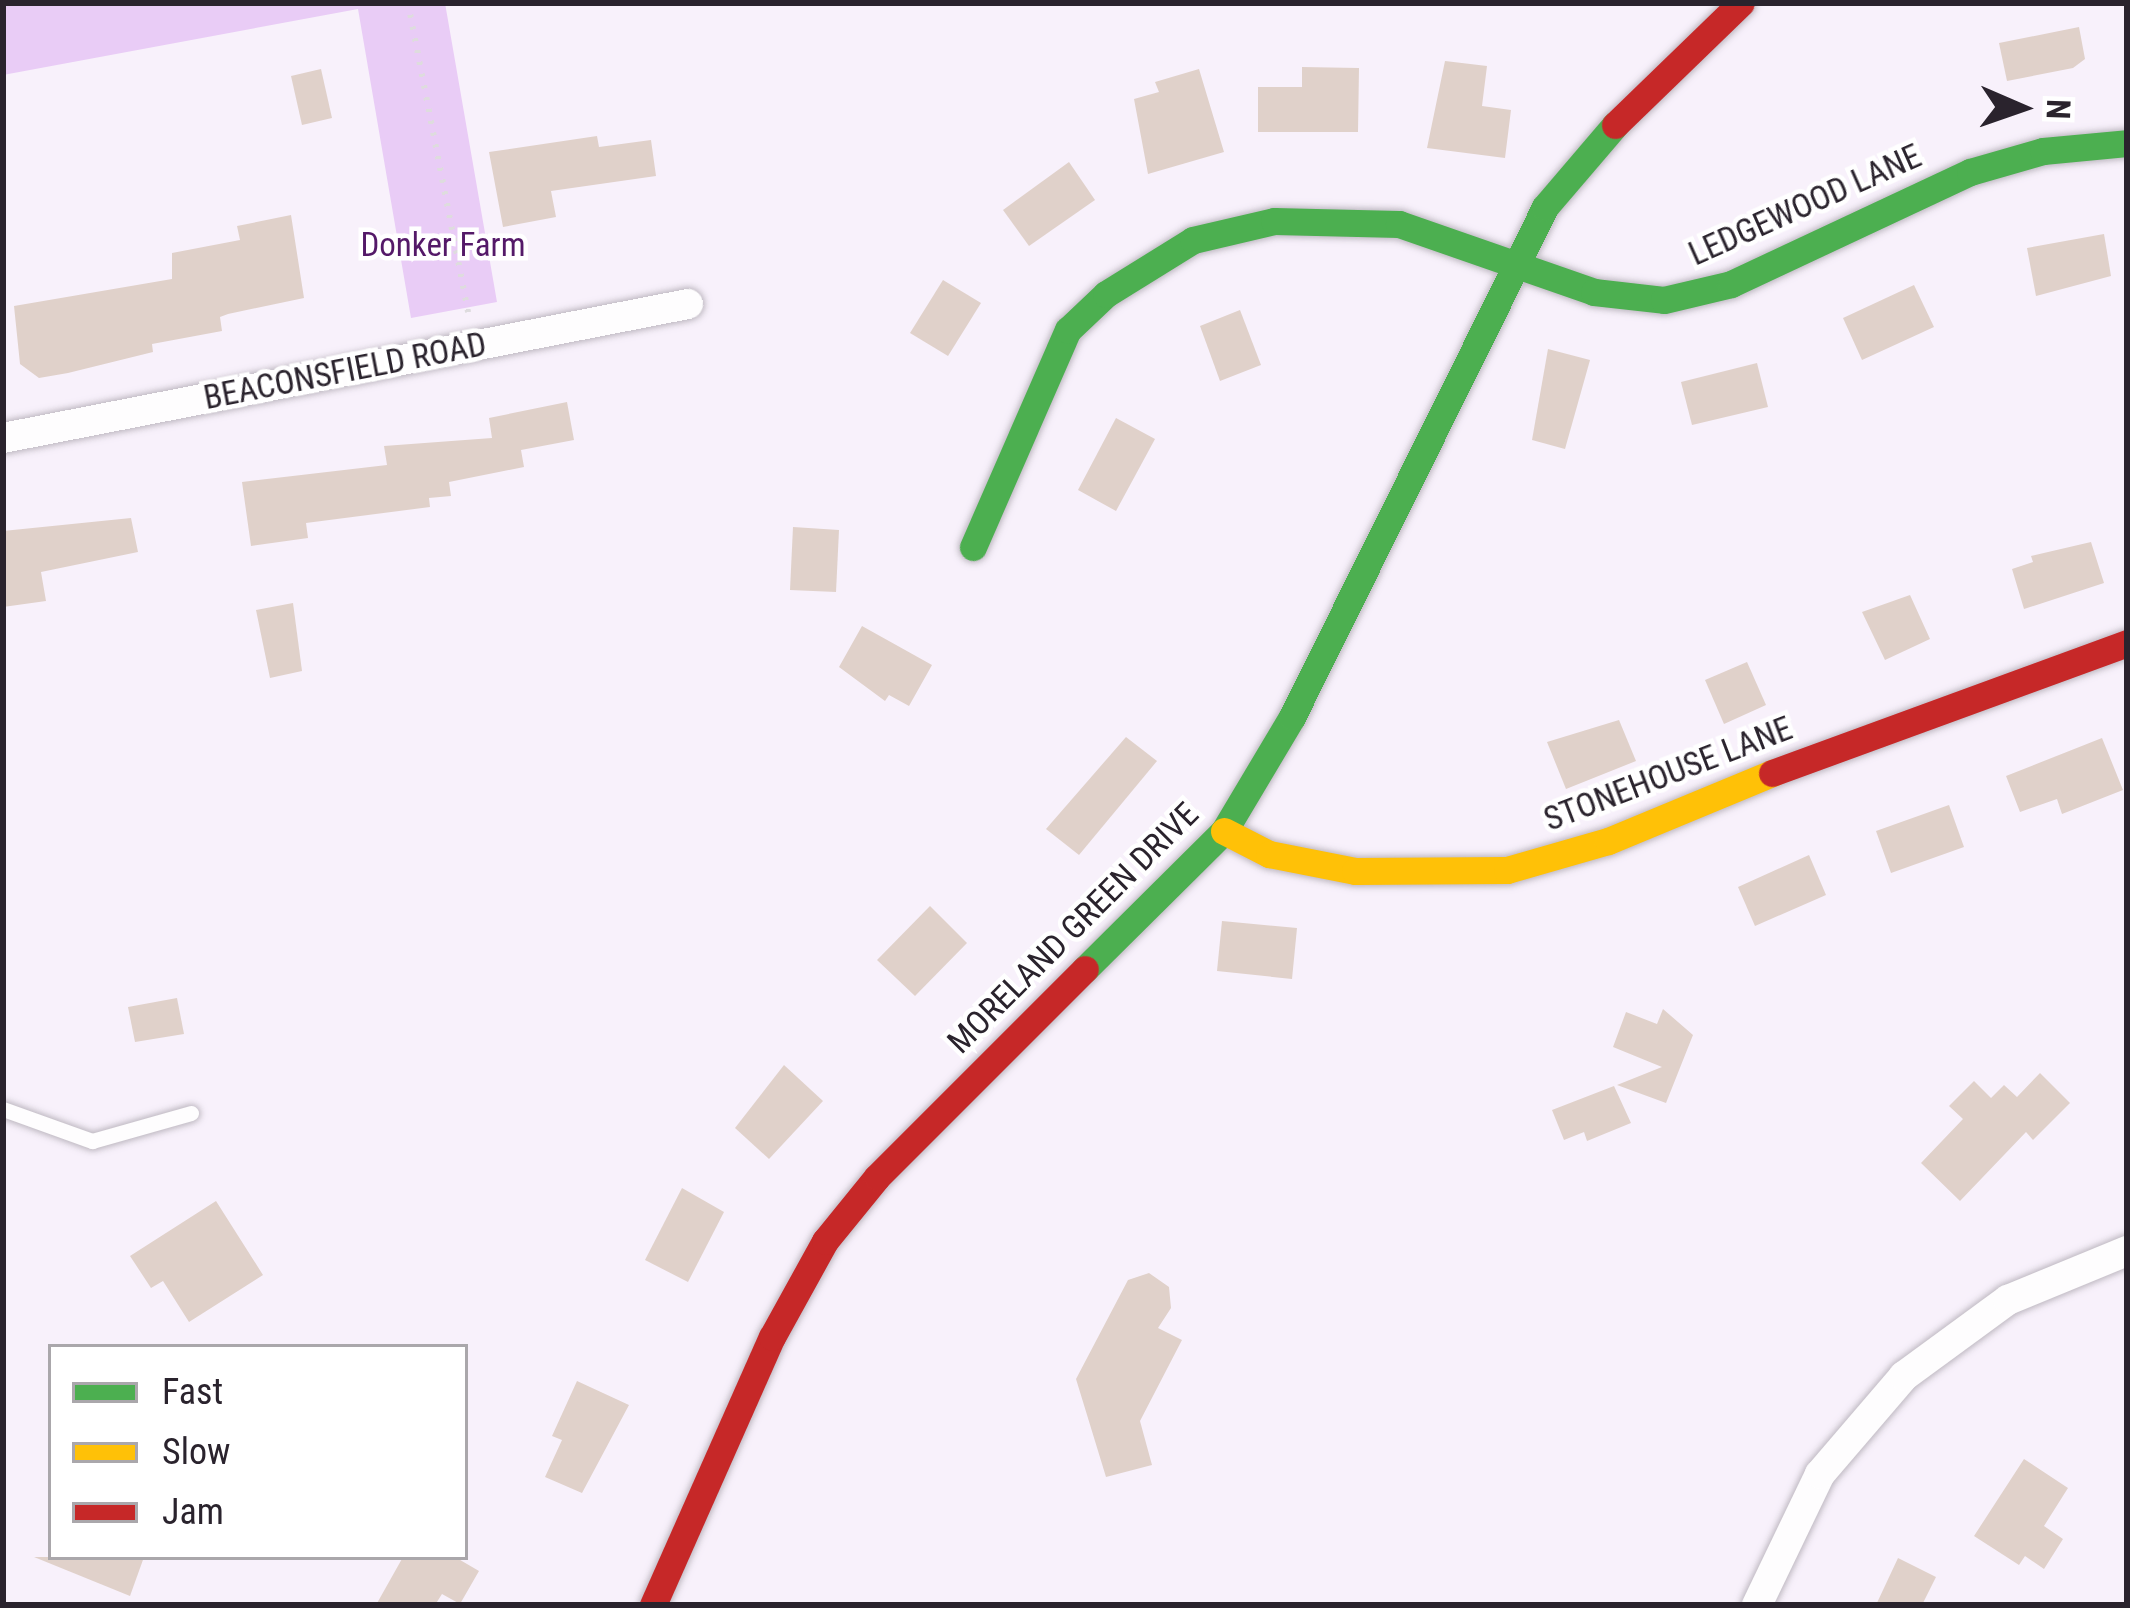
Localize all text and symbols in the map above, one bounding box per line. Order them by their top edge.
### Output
north arrow [1962,48,2082,168]
text: N [2039,98,2078,120]
street label: LEDGEWOOD LANE [1683,136,1927,274]
park label: Donker Farm [360,225,526,265]
street label: BEACONSFIELD ROAD [200,324,490,418]
street label: STONEHOUSE LANE [1538,709,1798,839]
street label: MORELAND GREEN DRIVE [940,795,1206,1061]
legend [48,1344,468,1560]
text: Fast [162,1371,223,1413]
text: Slow [162,1431,230,1473]
text: Jam [162,1491,224,1533]

